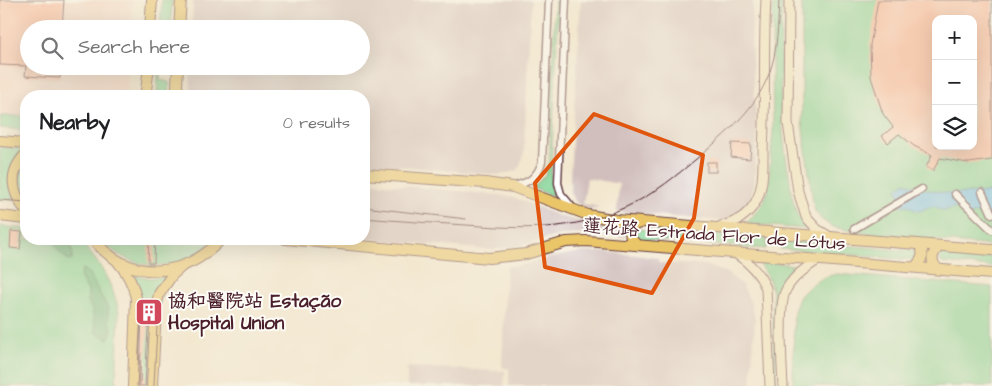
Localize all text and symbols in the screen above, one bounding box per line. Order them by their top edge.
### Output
map controls [932,15,977,150]
button: + [932,15,977,60]
search box [20,20,370,75]
icon: search [38,34,66,62]
text: Search here [78,34,190,61]
button: − [932,60,977,105]
button: layers [932,105,977,150]
text: Nearby [40,108,110,137]
text: 0 results [283,112,350,134]
street label: 蓮花路 Estrada Flor de Lótus [582,212,846,258]
place label: 協和醫院站 Estação Hospital Union [168,288,341,337]
building icon: 協和醫院站 Estação Hospital Union [134,297,164,327]

